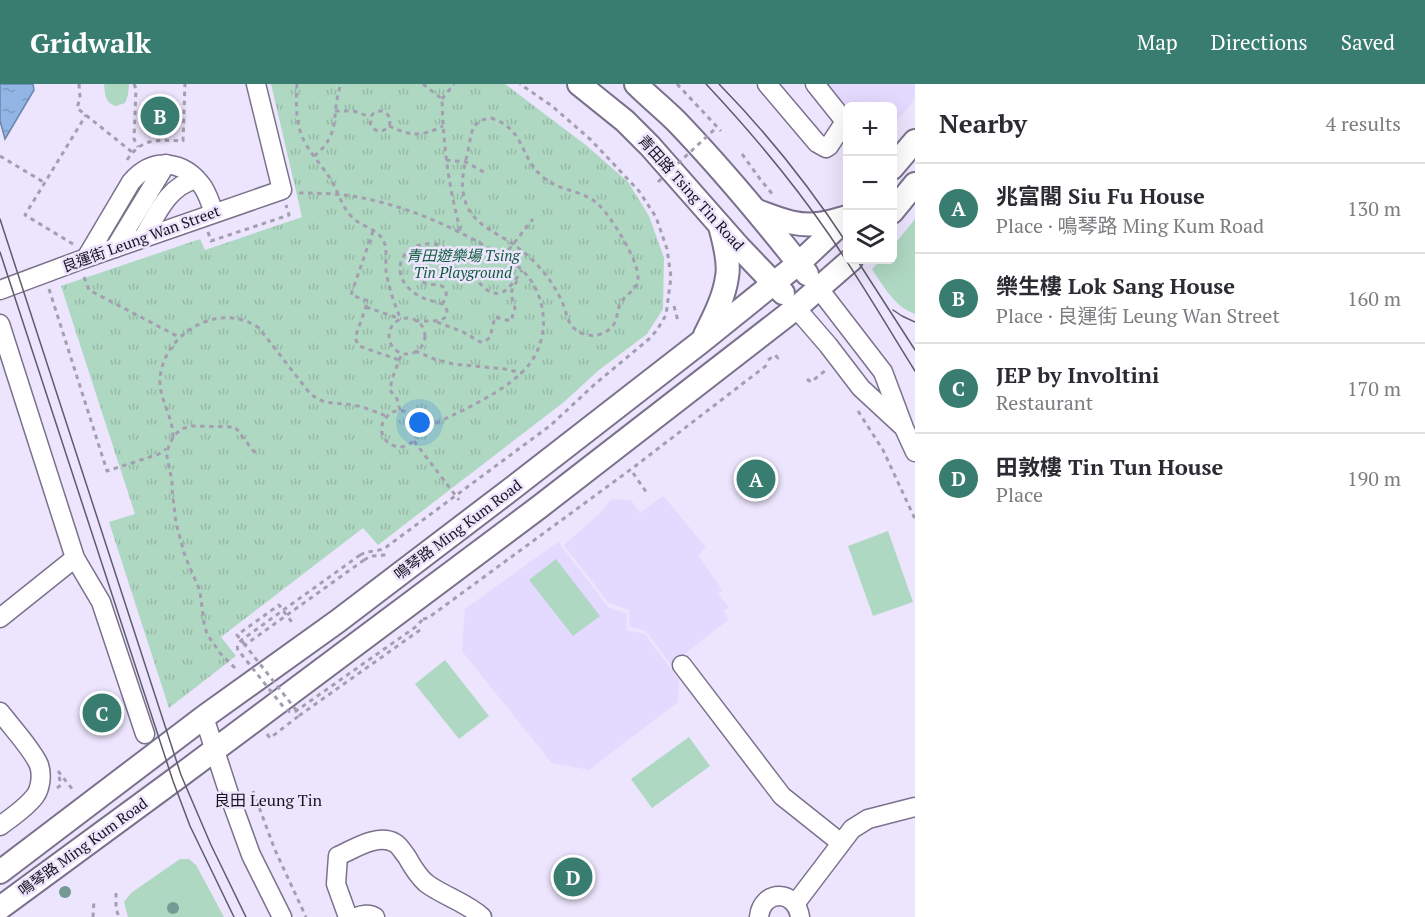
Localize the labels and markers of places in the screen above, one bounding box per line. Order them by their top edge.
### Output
pin: B [140,93,180,138]
pin: A [736,456,776,502]
pin: C [82,690,122,736]
pin: D [554,854,592,900]

